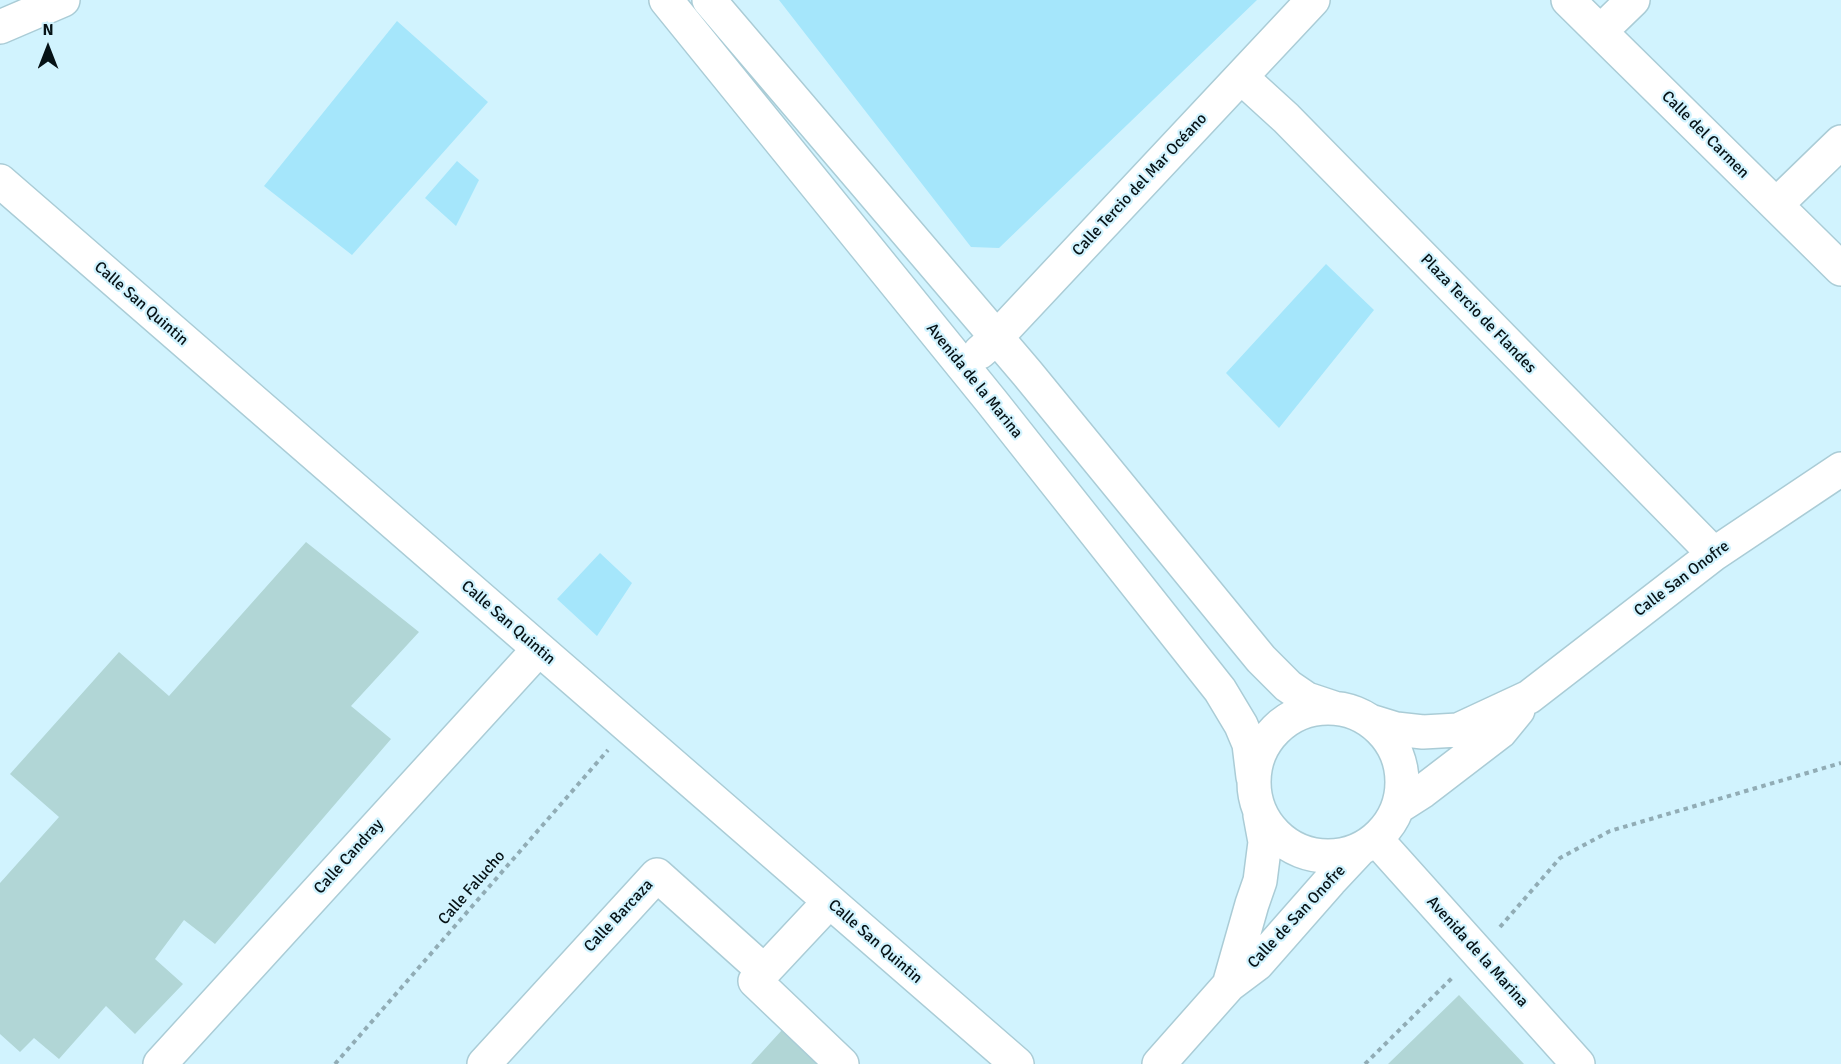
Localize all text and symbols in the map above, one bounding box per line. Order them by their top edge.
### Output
north arrow [18,18,78,78]
text: N [42,20,54,40]
street label: Calle del Carmen [1657,87,1753,183]
street label: Calle Tercio del Mar Océano [1069,110,1211,260]
street label: Plaza Tercio de Flandes [1416,250,1540,378]
street label: Calle San Quintin [90,258,192,350]
street label: Avenida de la Marina [922,320,1026,442]
street label: Calle San Onofre [1631,537,1733,621]
street label: Calle San Quintin [457,577,559,669]
street label: Calle Candray [310,816,388,898]
street label: Calle Falucho [435,847,509,929]
street label: Calle de San Onofre [1244,861,1350,973]
street label: Calle Barcaza [580,876,658,956]
street label: Avenida de la Marina [1422,893,1532,1011]
street label: Calle San Quintin [824,896,926,988]

